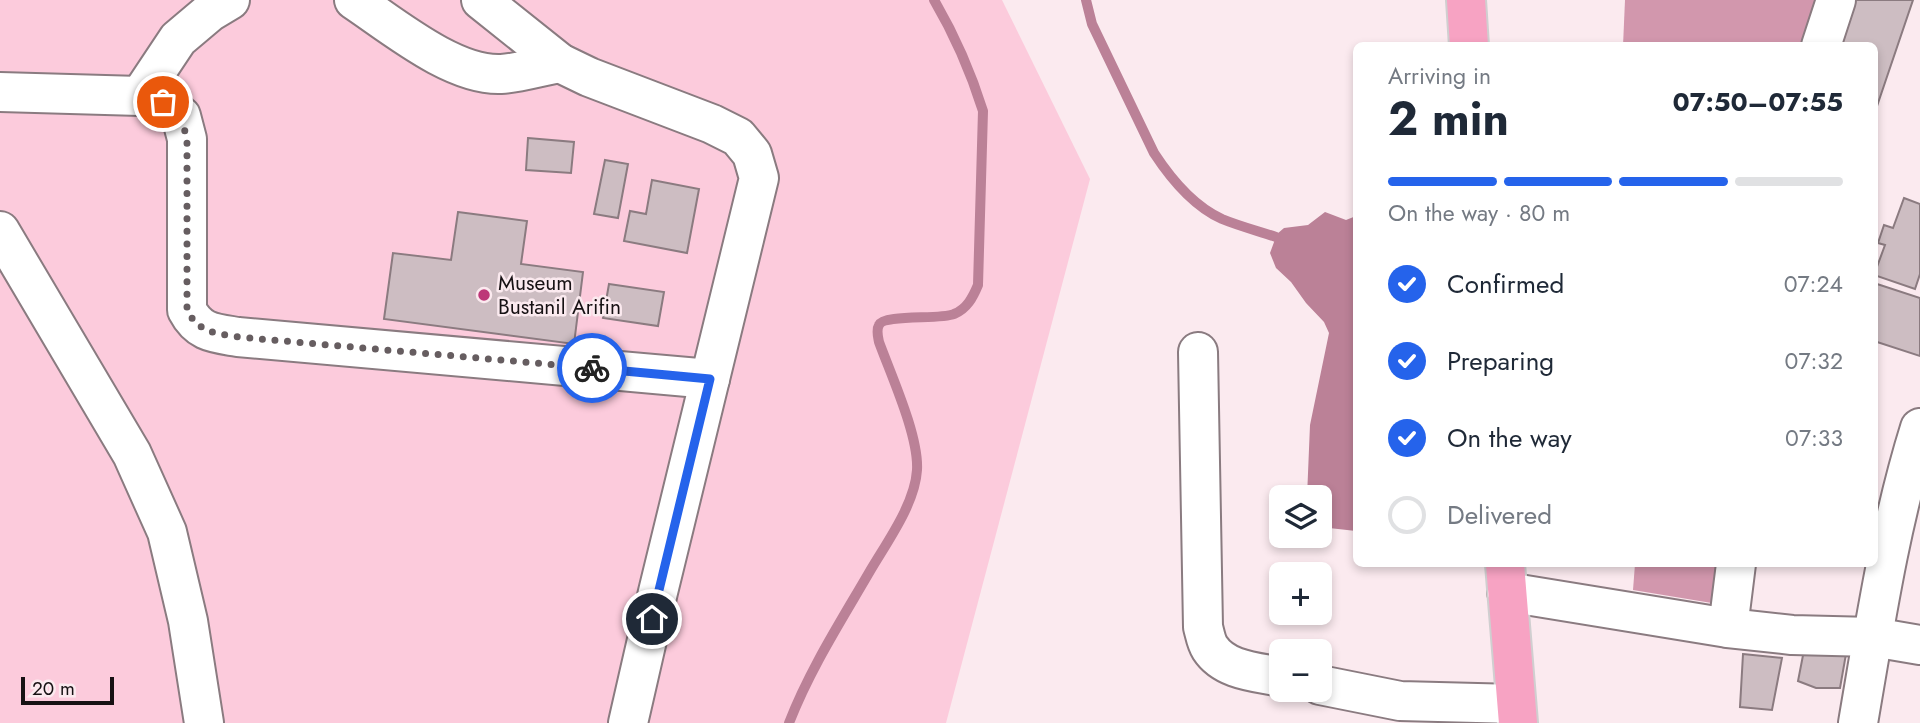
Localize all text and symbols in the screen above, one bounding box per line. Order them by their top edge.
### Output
text: Arriving in [1388,59,1491,93]
pin [133,72,193,132]
icon: bag [144,83,182,121]
text: 07:50–07:55 [1673,83,1843,121]
text: 2 min [1388,86,1509,152]
text: On the way · 80 m [1388,196,1570,230]
icon: check [1388,265,1426,303]
text: Confirmed [1447,265,1564,303]
text: 07:24 [1784,267,1843,301]
place label: Museum Bustanil Arifin [498,268,621,322]
marker: Museum Bustanil Arifin [476,287,492,303]
courier [557,333,627,403]
icon: check [1388,342,1426,380]
text: Preparing [1447,342,1554,380]
text: 07:32 [1785,344,1843,378]
icon: bike [573,349,611,387]
icon: check [1388,419,1426,457]
text: On the way [1447,419,1572,457]
text: 07:33 [1785,421,1843,455]
map controls [1269,485,1332,702]
button: layers [1269,485,1332,548]
text: Delivered [1447,496,1552,534]
button: + [1269,562,1332,625]
pin [622,589,682,649]
icon: home [633,600,671,638]
button: − [1269,639,1332,702]
scale bar [21,674,114,706]
text: 20 m [32,675,75,702]

